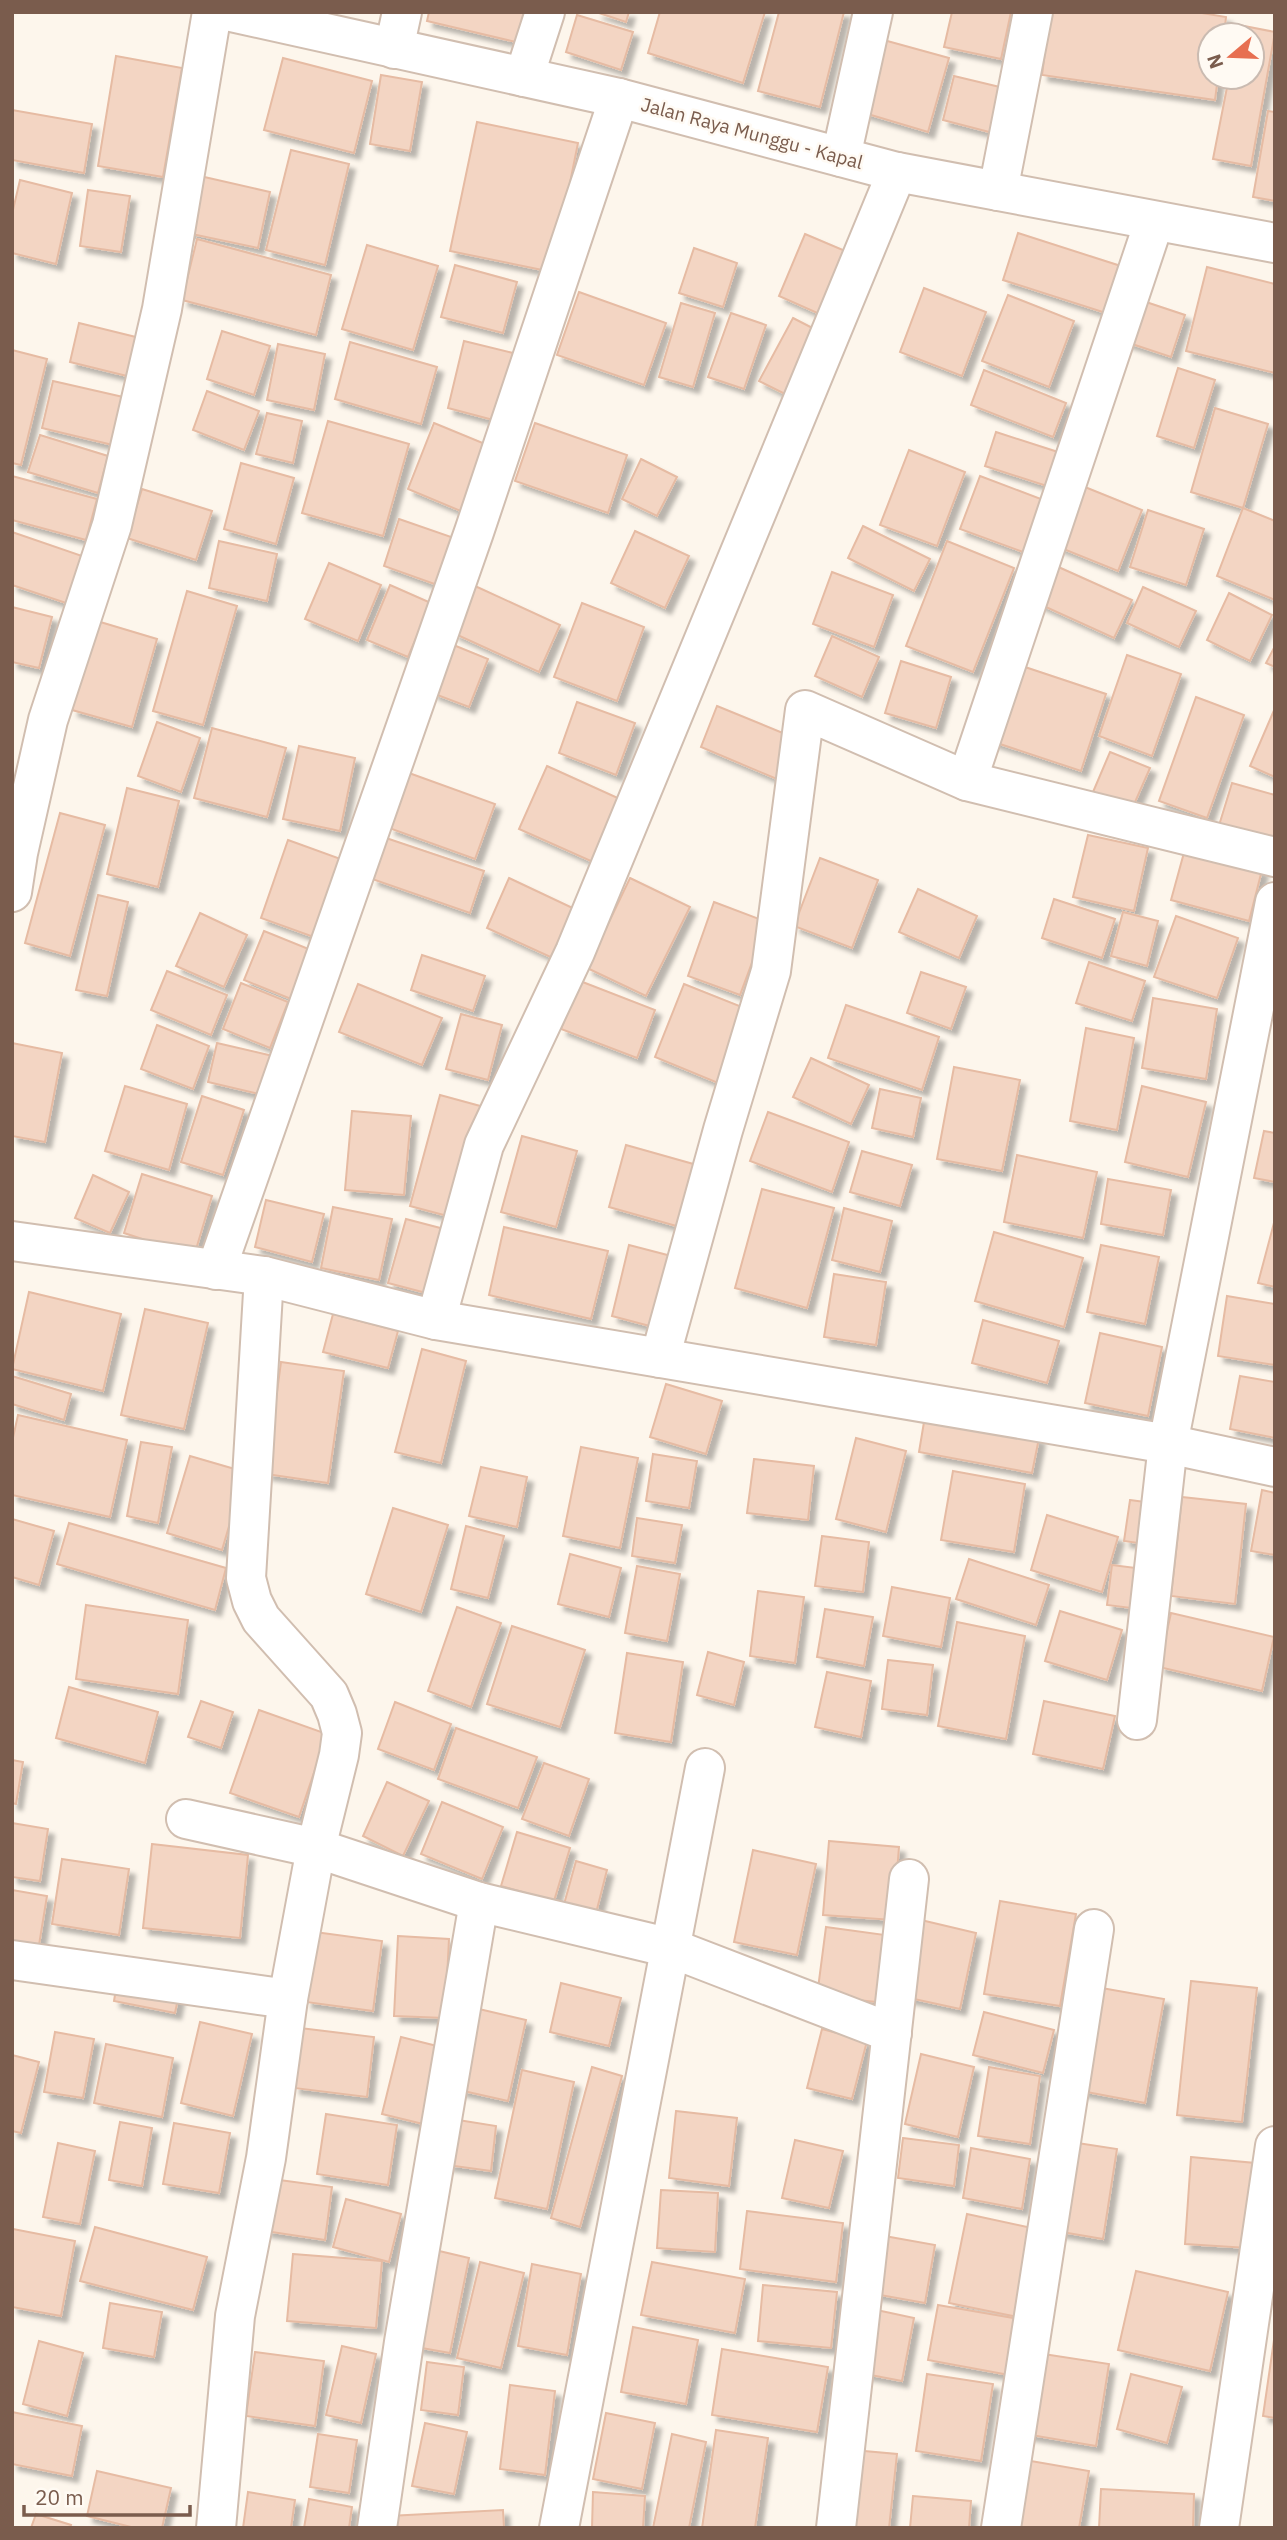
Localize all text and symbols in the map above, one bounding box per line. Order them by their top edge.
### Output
north arrow [1196,21,1266,91]
text: N [1201,51,1229,72]
street label: Jalan Raya Munggu - Kapal [638,92,866,174]
scale bar [24,2474,191,2518]
text: 20 m [35,2483,84,2511]

